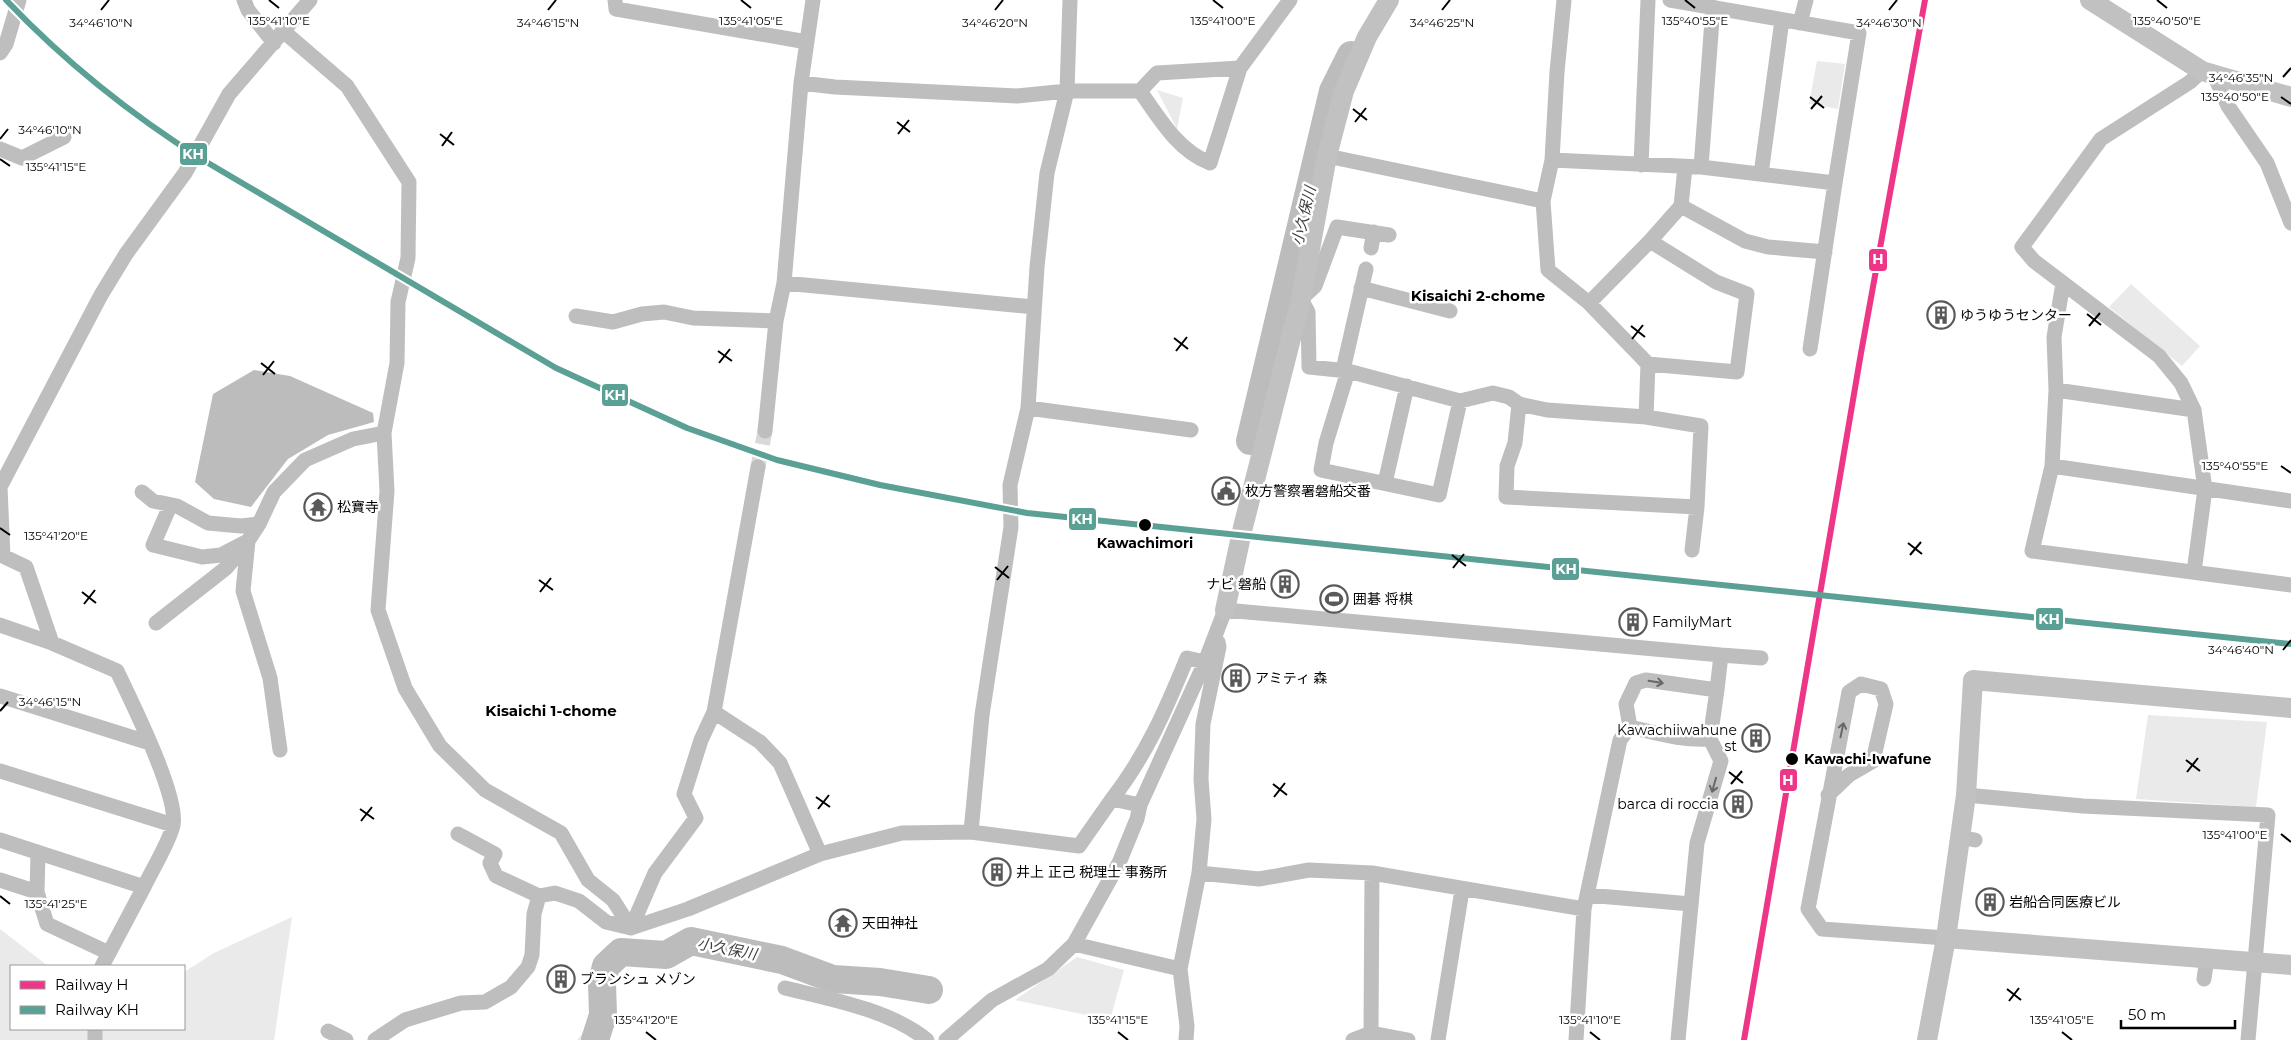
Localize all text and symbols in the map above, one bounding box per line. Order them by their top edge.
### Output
text: 135°41'10"E [248,13,310,28]
text: 135°41'05"E [719,13,783,28]
text: 135°41'00"E [1190,13,1256,28]
text: 135°40'55"E [1662,13,1728,28]
text: 135°40'50"E [2133,13,2201,28]
text: 34°46'10"N [69,15,133,30]
text: 34°46'15"N [517,15,579,30]
text: 34°46'20"N [962,15,1028,30]
text: 34°46'25"N [1410,15,1474,30]
text: 34°46'30"N [1856,15,1922,30]
text: 34°46'35"N [2209,70,2273,85]
text: 135°40'50"E [2201,89,2269,104]
text: 34°46'10"N [18,122,82,137]
line badge: KH [179,142,208,166]
text: KH [182,145,204,163]
text: 135°41'15"E [26,159,86,174]
water label: 小久保川 [1288,183,1320,247]
line badge: H [1868,248,1888,272]
text: H [1872,250,1884,268]
district label: Kisaichi 2-chome [1411,286,1545,305]
building icon: ゆうゆうセンター [1926,300,1956,330]
place label: ゆうゆうセンター [1960,306,2072,324]
line badge: KH [601,383,629,407]
text: KH [604,386,626,404]
text: 135°40'55"E [2202,458,2268,473]
public building icon: 枚方警察署磐船交番 [1211,476,1241,506]
place label: 枚方警察署磐船交番 [1245,482,1371,500]
temple icon: 松寶寺 [303,492,333,522]
place label: 松寶寺 [337,498,379,516]
line badge: KH [1068,507,1097,531]
text: KH [1071,510,1093,528]
marker: Kawachimori [1137,517,1153,533]
text: 135°41'20"E [24,528,88,543]
place label: Kawachimori [1097,534,1193,552]
line badge: KH [1551,557,1580,581]
text: KH [1555,560,1577,578]
building icon: ナビ 磐船 [1270,569,1300,599]
place label: ナビ 磐船 [1206,575,1266,593]
sports icon: 囲碁 将棋 [1319,584,1349,614]
place label: 囲碁 将棋 [1353,590,1413,608]
building icon: FamilyMart [1618,607,1648,637]
line badge: KH [2035,607,2064,631]
text: KH [2038,610,2060,628]
place label: FamilyMart [1652,613,1732,631]
text: 34°46'40"N [2208,642,2274,657]
building icon: アミティ 森 [1221,663,1251,693]
place label: アミティ 森 [1255,669,1328,687]
one-way arrow [1647,677,1663,687]
text: 34°46'15"N [19,694,81,709]
district label: Kisaichi 1-chome [485,701,617,720]
place label: Kawachiiwahune st [1617,721,1737,755]
one-way arrow [1837,722,1847,738]
building icon: Kawachiiwahune st [1741,723,1771,753]
place label: Kawachi-Iwafune [1804,750,1932,768]
marker: Kawachi-Iwafune [1784,751,1800,767]
line badge: H [1779,768,1798,792]
text: H [1782,771,1794,789]
one-way arrow [1708,776,1718,792]
building icon: barca di roccia [1723,789,1753,819]
place label: barca di roccia [1617,795,1719,813]
text: 135°41'00"E [2202,827,2268,842]
building icon: 井上 正己 税理士 事務所 [982,857,1012,887]
place label: 井上 正己 税理士 事務所 [1016,863,1167,881]
building icon: 岩船合同医療ビル [1975,887,2005,917]
place label: 岩船合同医療ビル [2009,893,2121,911]
text: 135°41'25"E [25,896,87,911]
temple icon: 天田神社 [828,908,858,938]
place label: 天田神社 [862,914,918,932]
water label: 小久保川 [696,933,760,964]
building icon: ブランシュ メゾン [546,964,576,994]
legend [10,965,185,1030]
place label: ブランシュ メゾン [580,970,696,988]
text: Railway H [55,975,128,994]
scale bar [2121,998,2235,1030]
text: Railway KH [55,1000,139,1019]
text: 50 m [2128,1005,2166,1024]
text: 135°41'20"E [614,1012,678,1027]
text: 135°41'15"E [1088,1012,1148,1027]
text: 135°41'10"E [1559,1012,1621,1027]
text: 135°41'05"E [2030,1012,2094,1027]

